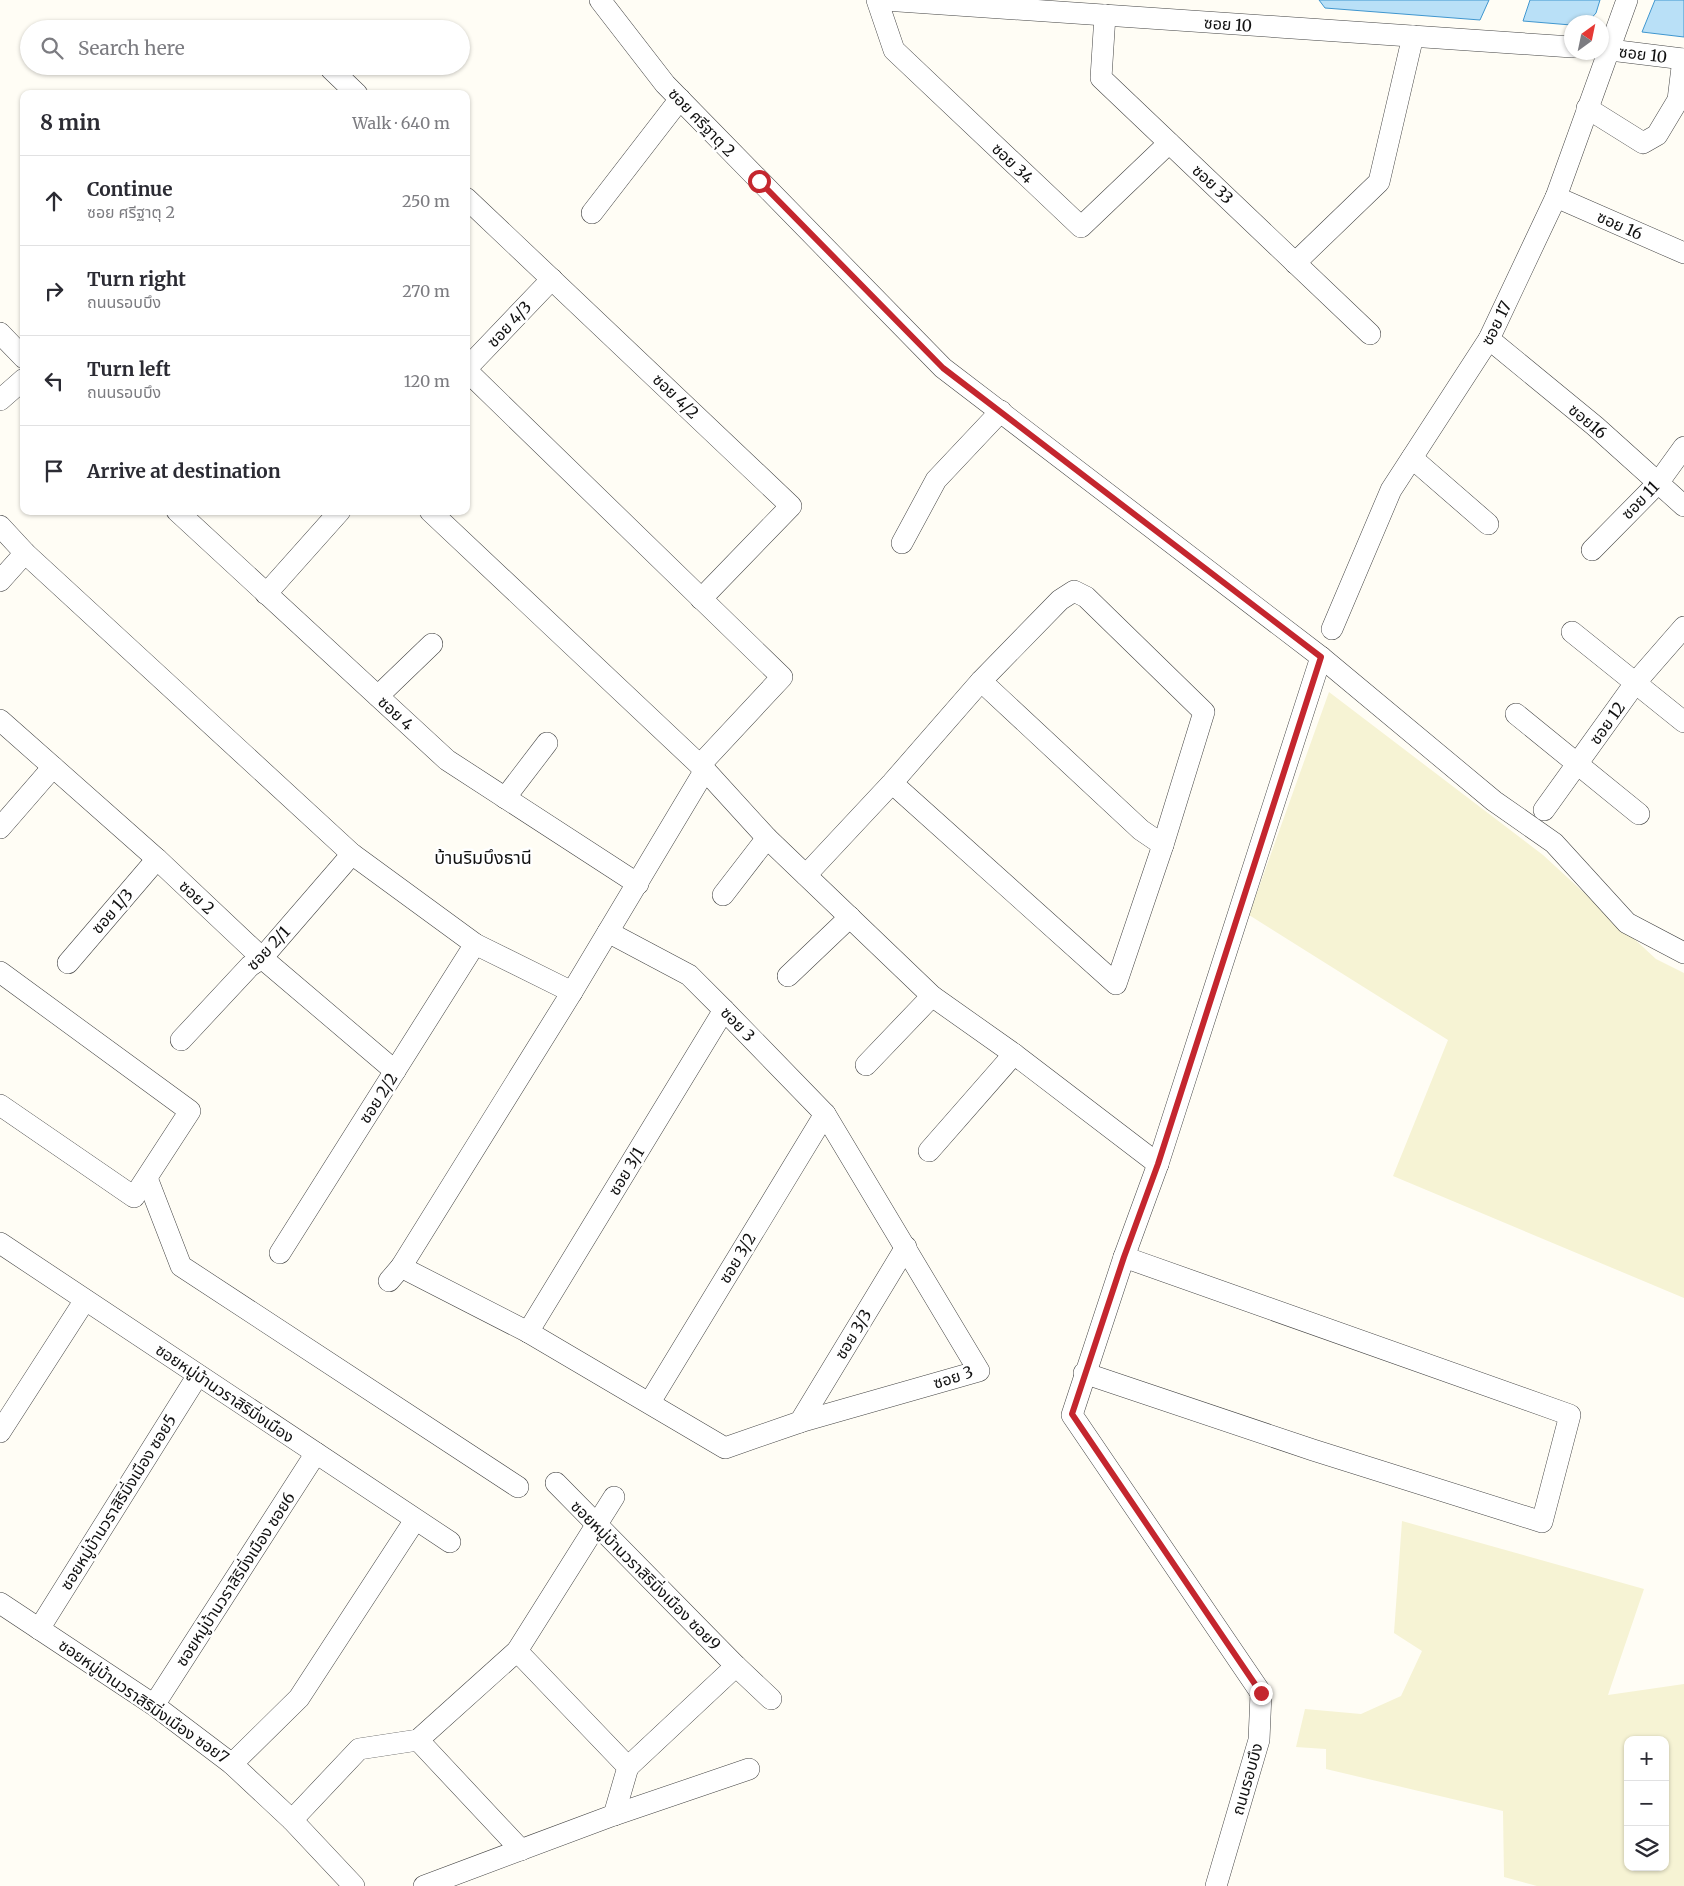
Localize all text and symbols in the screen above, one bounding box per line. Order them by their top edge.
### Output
street label: ซอย 10 [1203,12,1253,36]
north arrow [1564,15,1609,60]
search box [20,20,470,75]
icon: search [38,34,66,62]
text: Search here [78,36,185,60]
street label: ซอย 10 [1618,41,1668,67]
street label: ซอย ศรีฐาตุ 2 [664,83,740,161]
text: 8 min [40,109,101,136]
text: Walk · 640 m [352,113,450,133]
street label: ซอย 34 [988,138,1038,188]
street label: ซอย 33 [1188,160,1238,208]
route start [748,170,771,193]
text: Continue [87,177,173,201]
icon: ahead [40,187,68,215]
text: 250 m [402,191,450,211]
text: ซอย ศรีฐาตุ 2 [87,202,175,222]
street label: ซอย 16 [1594,206,1646,244]
text: Turn right [87,267,186,291]
icon: right [40,277,68,305]
text: 270 m [402,281,450,301]
text: ถนนรอบบึง [87,292,161,312]
street label: ซอย 4/3 [483,297,535,351]
street label: ซอย 17 [1476,298,1516,348]
text: Turn left [87,357,171,381]
icon: left [40,367,68,395]
street label: ซอย 4/2 [649,369,703,423]
text: 120 m [404,371,450,391]
text: ถนนรอบบึง [87,382,161,402]
street label: ซอย16 [1565,399,1611,443]
icon: arrive [40,457,68,485]
text: Arrive at destination [87,459,281,483]
street label: ซอย 11 [1617,477,1663,523]
street label: ซอย 4 [374,692,418,734]
street label: ซอย 12 [1585,698,1629,748]
district label: บ้านริมบึงธานี [434,846,532,869]
street label: ซอย 2 [175,876,219,918]
street label: ซอย 1/3 [87,884,137,938]
street label: ซอย 2/1 [242,922,294,974]
street label: ซอย 3 [717,1002,759,1046]
street label: ซอย 2/2 [354,1069,402,1127]
street label: ซอย 3/1 [604,1143,648,1199]
street label: ซอย 3/2 [714,1229,760,1287]
street label: ซอย 3/3 [830,1305,876,1363]
street label: ซอยหมู่บ้านวราสิริมิ่งเมือง [152,1339,298,1447]
street label: ซอย 3 [931,1361,975,1393]
street label: ซอยหมู่บ้านวราสิริมิ่งเมือง ซอย5 [56,1410,180,1594]
street label: ซอยหมู่บ้านวราสิริมิ่งเมือง ซอย6 [171,1488,299,1670]
street label: ซอยหมู่บ้านวราสิริมิ่งเมือง ซอย9 [567,1496,725,1654]
street label: ซอยหมู่บ้านวราสิริมิ่งเมือง ซอย7 [55,1635,233,1767]
route end [1250,1682,1273,1705]
map controls [1624,1736,1669,1871]
button: + [1624,1736,1669,1781]
street label: ถนนรอบบึง [1227,1741,1267,1817]
button: − [1624,1781,1669,1826]
button: layers [1624,1826,1669,1871]

